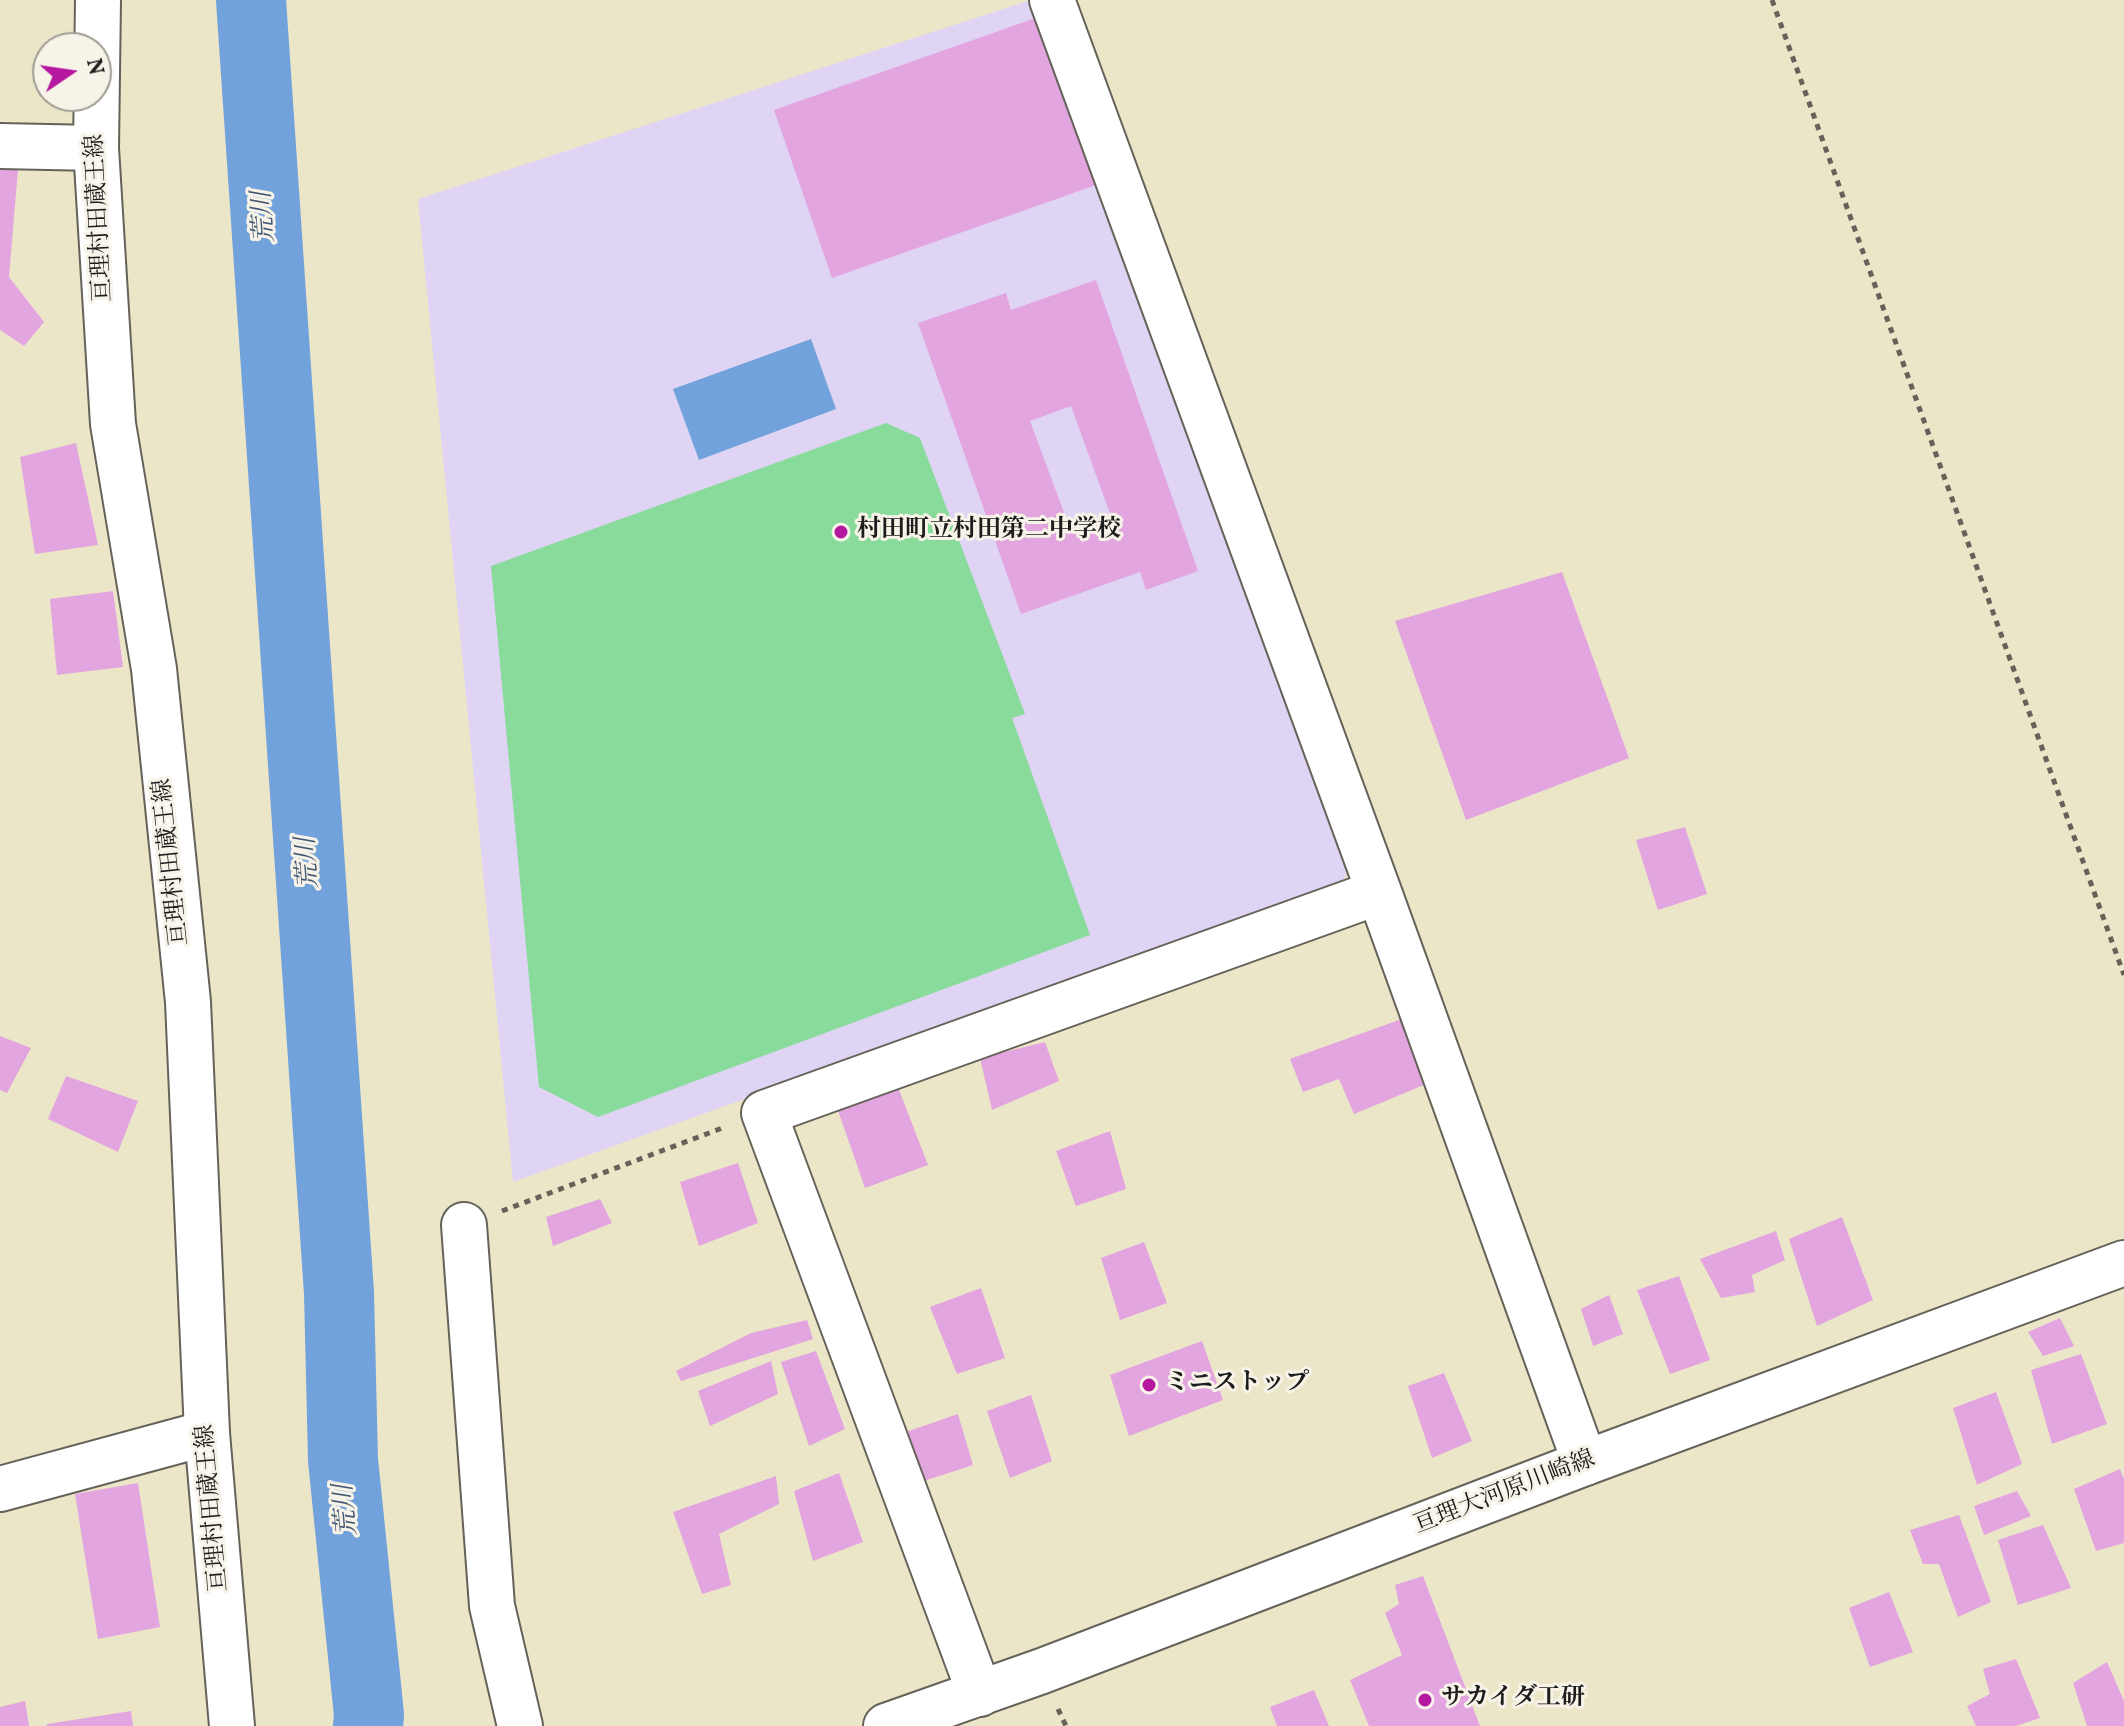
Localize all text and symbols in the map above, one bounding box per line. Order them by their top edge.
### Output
north arrow [32,32,112,112]
text: N [77,56,111,78]
street label: 亘理村田蔵王線 [82,133,120,303]
water label: 荒川 [249,190,283,244]
place label: 村田町立村田第二中学校 [857,518,1121,546]
marker: 村田町立村田第二中学校 [832,523,850,541]
street label: 亘理村田蔵王線 [150,777,196,947]
water label: 荒川 [293,836,327,890]
place label: ミニストップ [1165,1371,1309,1399]
marker: ミニストップ [1140,1376,1158,1394]
street label: 亘理村田蔵王線 [192,1423,236,1593]
street label: 亘理大河原川崎線 [1410,1446,1600,1542]
water label: 荒川 [330,1483,366,1537]
place label: サカイダ工研 [1441,1686,1585,1714]
marker: サカイダ工研 [1416,1691,1434,1709]

